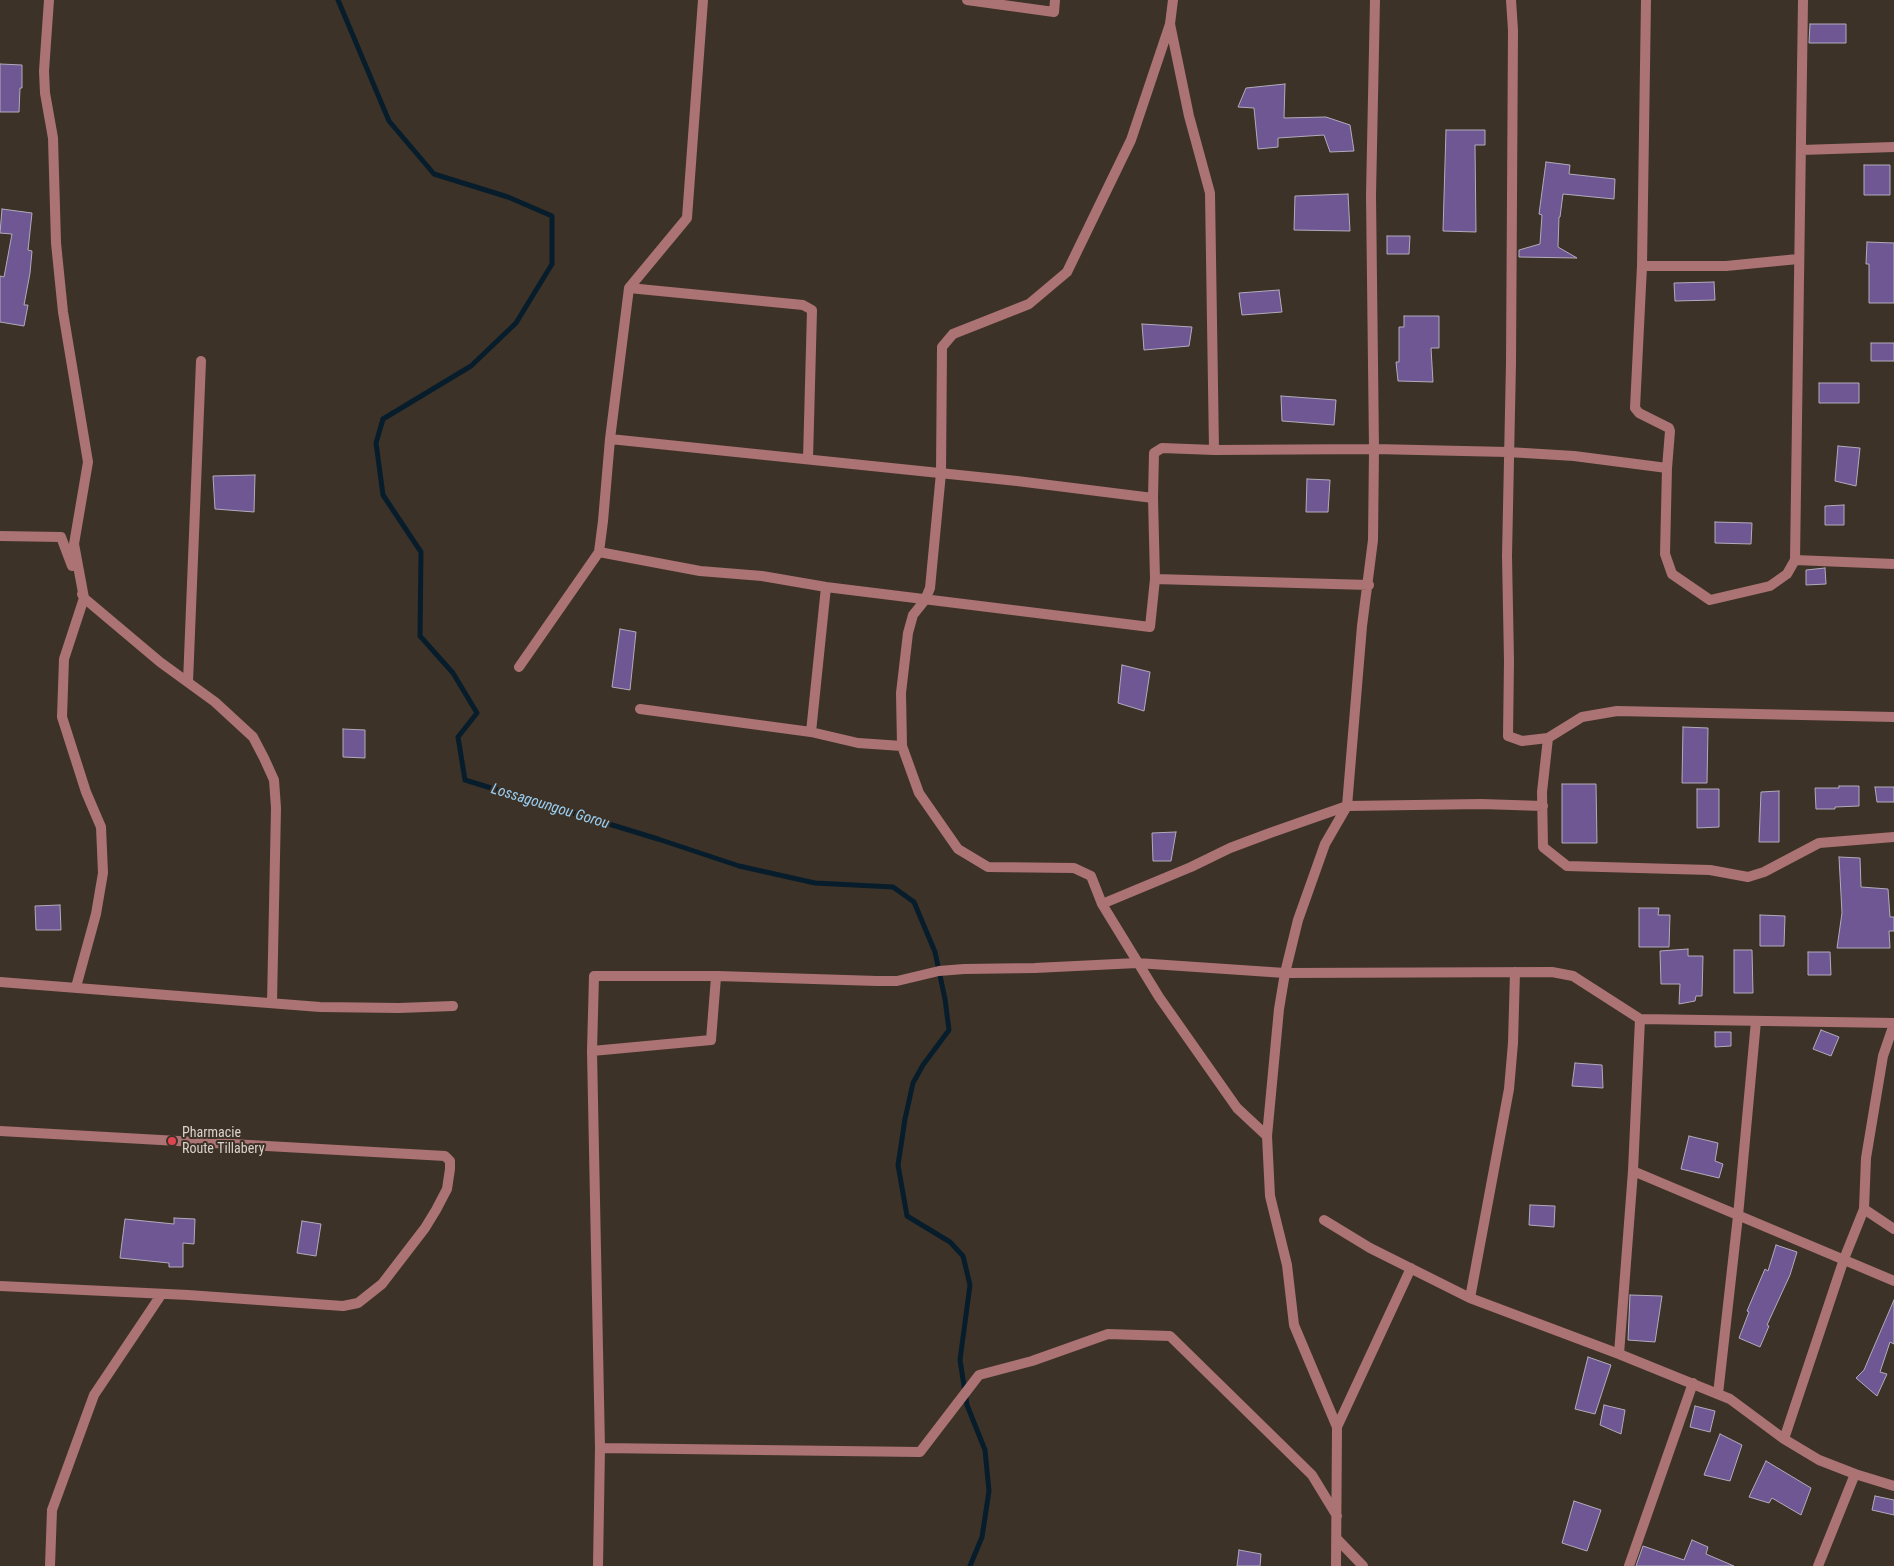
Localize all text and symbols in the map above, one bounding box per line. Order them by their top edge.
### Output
water label: Lossagoungou Gorou [489,780,611,834]
place label: Pharmacie Route Tillabery [182,1125,264,1158]
marker: Pharmacie Route Tillabery [166,1135,178,1147]

